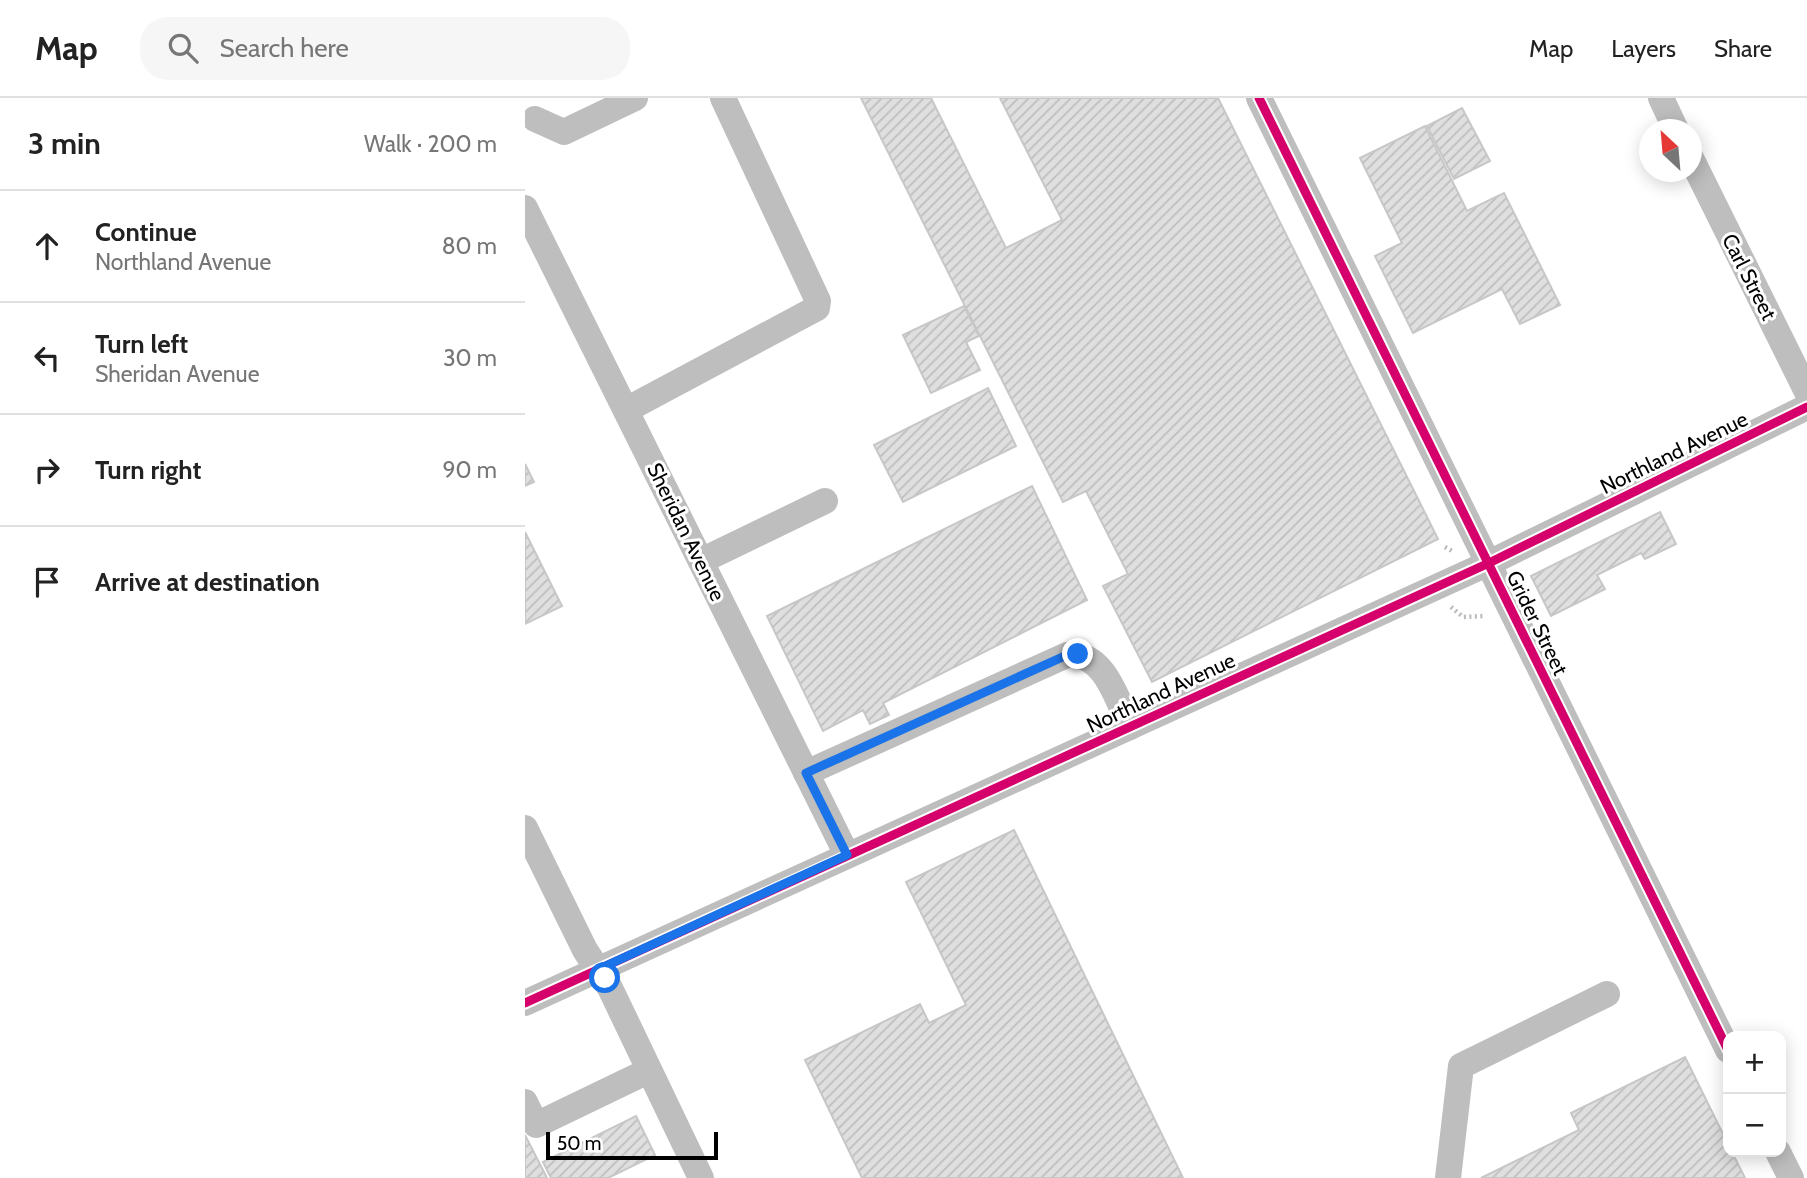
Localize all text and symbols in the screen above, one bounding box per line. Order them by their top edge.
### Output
search box [140,17,630,80]
text: Map [35,28,98,68]
icon: search [164,29,202,67]
text: Search here [220,32,349,64]
text: Map [1529,34,1573,63]
text: Layers [1611,34,1676,63]
text: Share [1714,34,1772,63]
north arrow [1639,119,1702,182]
text: 3 min [28,125,101,162]
text: Walk · 200 m [364,130,497,158]
text: Continue [95,216,197,248]
icon: ahead [28,227,66,265]
street label: Carl Street [1717,230,1782,324]
text: 80 m [442,232,497,260]
text: Northland Avenue [95,248,271,276]
text: Turn left [95,328,188,360]
icon: left [28,339,66,377]
text: 30 m [443,344,497,372]
text: Sheridan Avenue [95,360,259,388]
street label: Northland Avenue [1596,406,1752,499]
icon: right [28,451,66,489]
text: Turn right [95,454,201,486]
text: 90 m [443,456,497,484]
street label: Sheridan Avenue [642,459,731,605]
icon: arrive [28,563,66,601]
text: Arrive at destination [95,566,320,598]
street label: Grider Street [1501,567,1573,679]
route end [1062,638,1093,669]
street label: Northland Avenue [1083,647,1239,738]
route start [589,962,620,993]
map controls [1723,1031,1786,1157]
button: + [1723,1031,1786,1094]
button: − [1723,1094,1786,1157]
scale bar [546,1129,717,1161]
text: 50 m [557,1132,601,1155]

